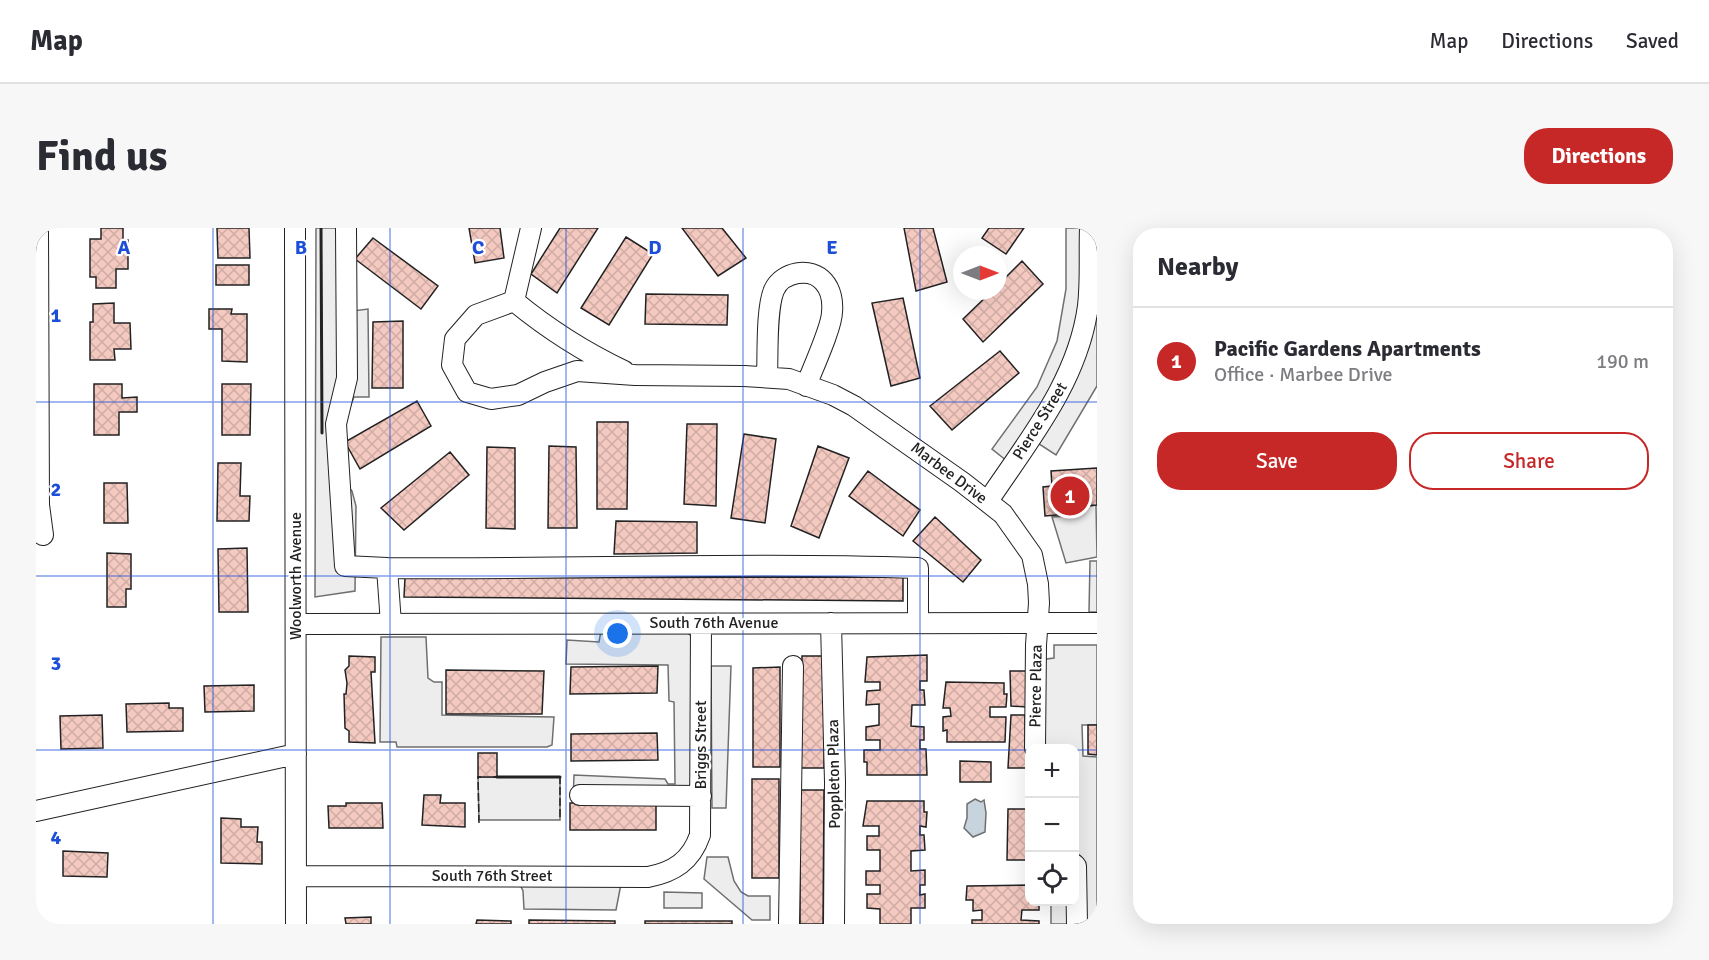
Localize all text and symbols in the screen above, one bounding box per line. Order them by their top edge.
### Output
text: Map [30,24,83,58]
text: Map [1430,28,1468,54]
text: Directions [1501,28,1593,54]
text: Saved [1626,28,1679,54]
button: Directions [1524,128,1673,184]
text: Find us [36,131,167,182]
text: A [118,235,131,260]
text: B [295,235,307,260]
text: C [472,235,484,260]
text: D [648,235,662,260]
text: E [826,235,838,260]
north arrow [953,246,1007,300]
text: Nearby [1157,251,1238,283]
text: 1 [51,303,62,328]
text: Pacific Gardens Apartments [1214,335,1481,362]
text: 1 [1171,349,1182,374]
text: 190 m [1596,349,1649,374]
text: Office · Marbee Drive [1214,362,1393,387]
street label: Pierce Street [1008,378,1072,463]
button: Save [1157,432,1397,490]
button: Share [1409,432,1649,490]
street label: Marbee Drive [907,438,991,508]
pin: 1 [1050,474,1090,518]
text: 2 [51,477,61,502]
street label: Woolworth Avenue [286,512,306,640]
street label: South 76th Avenue [650,613,778,633]
your location [603,619,632,648]
street label: Pierce Plaza [1025,644,1047,728]
text: 3 [51,651,61,676]
street label: Briggs Street [691,700,711,790]
street label: Poppleton Plaza [823,719,845,829]
map controls [1025,744,1079,906]
button: + [1025,744,1079,798]
button: − [1025,798,1079,852]
text: 4 [51,825,62,850]
button: locate [1025,852,1079,906]
street label: South 76th Street [432,866,553,886]

